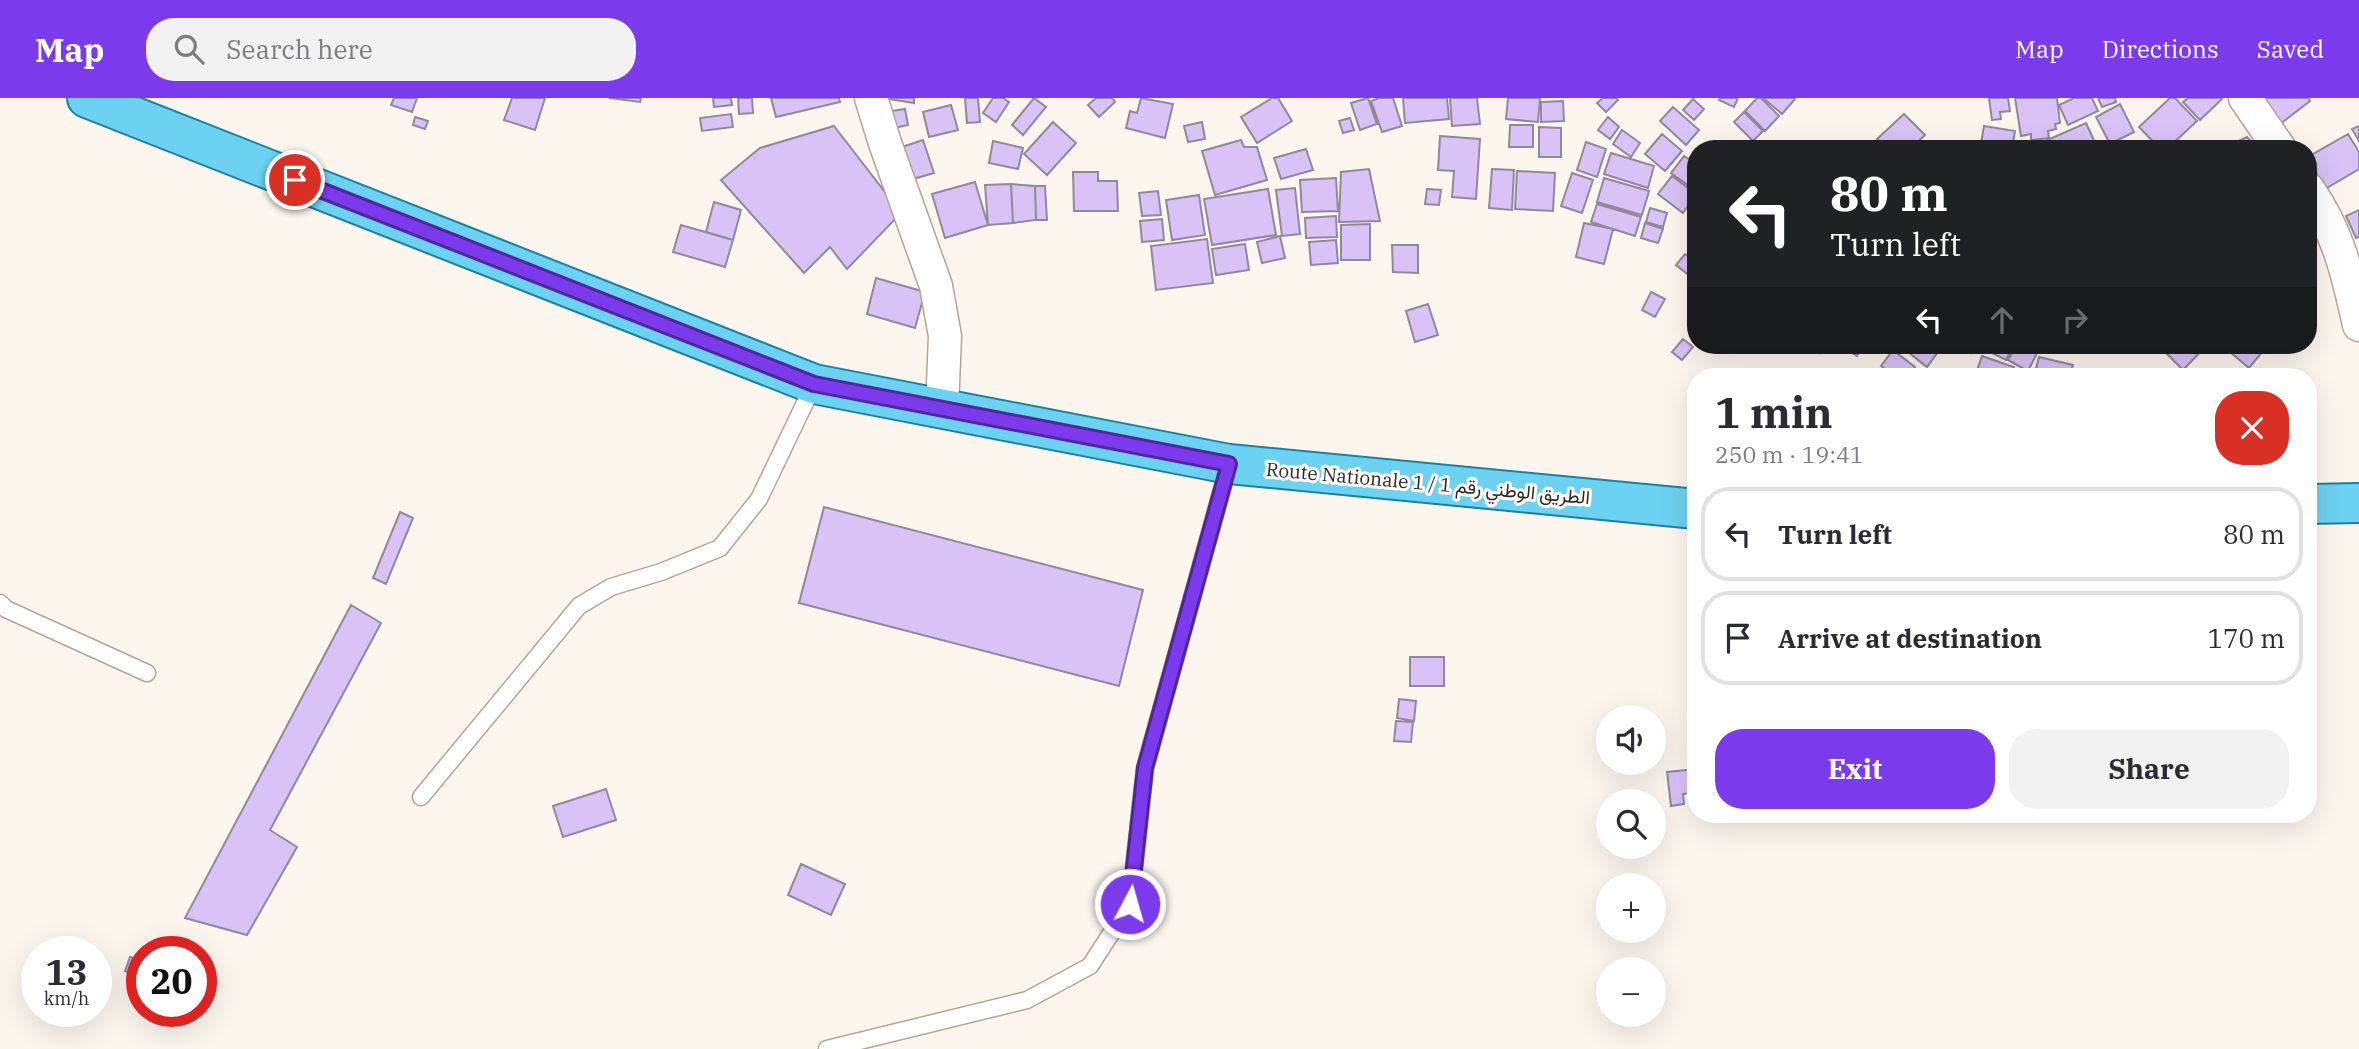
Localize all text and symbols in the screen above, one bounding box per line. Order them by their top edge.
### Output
search box [146,18,636,81]
text: Map [35,28,104,71]
icon: search [170,30,208,68]
text: Search here [226,32,373,66]
text: Map [2015,33,2064,65]
text: Directions [2102,33,2219,65]
text: Saved [2257,33,2324,65]
pin [265,150,325,210]
icon: arrive [276,161,314,199]
text: 80 m [1830,161,1948,224]
icon: left [1715,168,1806,259]
text: Turn left [1830,223,1961,265]
icon: left [1910,301,1948,339]
icon: ahead [1983,301,2021,339]
icon: right [2056,301,2094,339]
text: 1 min [1715,385,1833,440]
button: close [2215,391,2289,465]
text: 250 m · 19:41 [1715,439,1864,469]
street label: Route Nationale 1 / الطريق الوطني رقم 1 [1265,457,1591,513]
icon: left [1719,515,1757,553]
text: Turn left [1778,517,1892,551]
text: 80 m [2223,517,2285,551]
icon: arrive [1719,619,1757,657]
text: Arrive at destination [1778,621,2042,655]
text: 170 m [2207,621,2285,655]
map controls [1596,705,1666,1027]
button: sound [1596,705,1666,775]
button: Exit [1715,729,1995,809]
button: Share [2009,729,2289,809]
button: search [1596,789,1666,859]
position arrow [1093,867,1167,941]
button: + [1596,873,1666,943]
speed limit sign: 20 [126,936,217,1027]
text: 13 [45,949,88,995]
button: − [1596,957,1666,1027]
text: km/h [44,987,89,1010]

